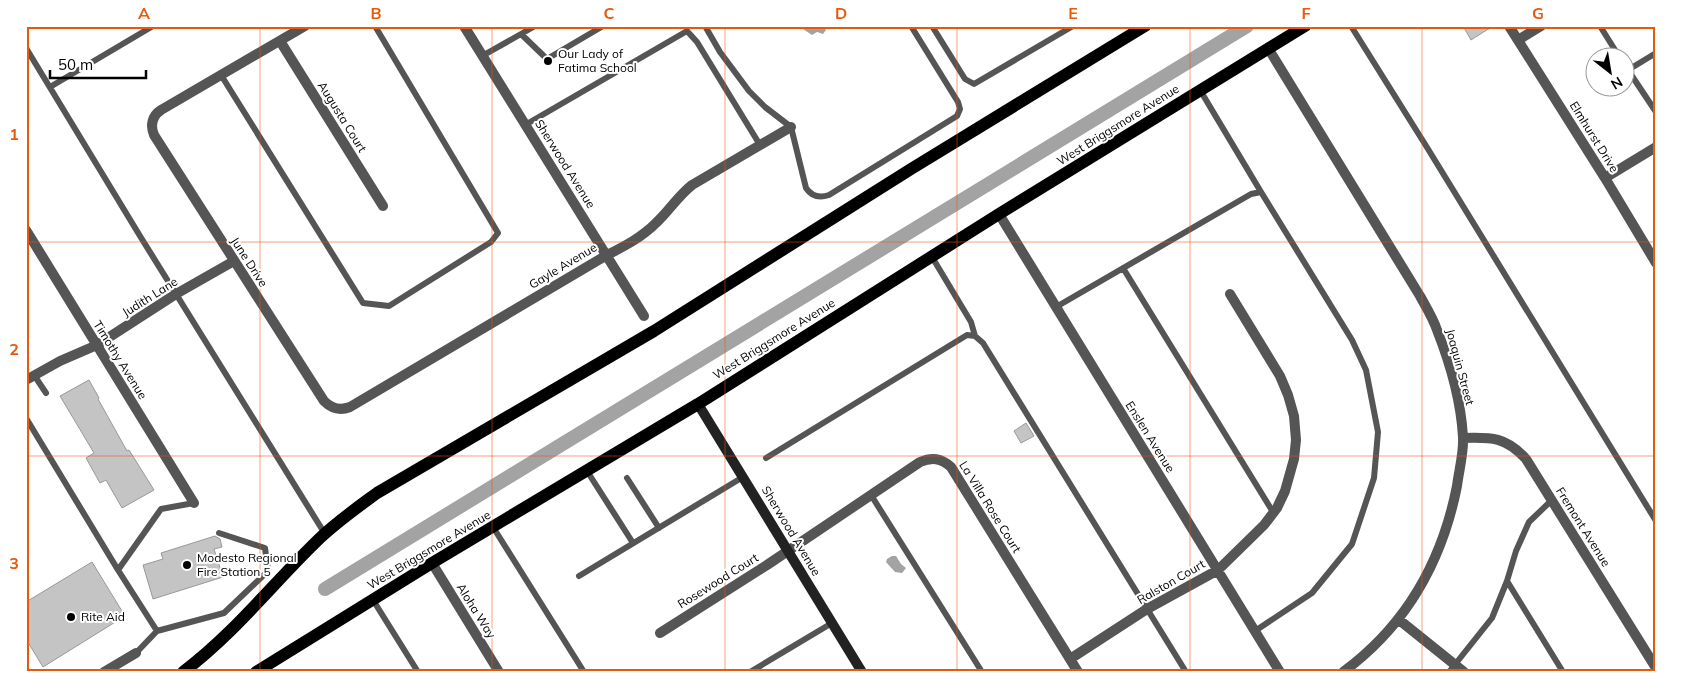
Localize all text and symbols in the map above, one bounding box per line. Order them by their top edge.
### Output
text: A [138,3,150,23]
text: B [370,3,382,23]
text: C [604,3,615,23]
text: D [835,3,847,23]
text: E [1068,3,1078,23]
text: F [1301,3,1311,23]
text: G [1532,3,1544,23]
place label: Our Lady of Fatima School [558,46,637,75]
scale bar [50,48,146,80]
north arrow [1584,48,1634,98]
text: 50 m [58,55,93,74]
marker: Our Lady of Fatima School [542,55,554,67]
text: N [1608,73,1626,94]
street label: Augusta Court [315,79,370,155]
street label: West Briggsmore Avenue [1054,81,1182,168]
street label: Elmhurst Drive [1567,98,1622,175]
street label: Sherwood Avenue [532,117,599,211]
text: 1 [9,124,19,144]
street label: June Drive [228,234,271,290]
street label: Gayle Avenue [526,239,599,292]
street label: Judith Lane [119,274,180,320]
street label: West Briggsmore Avenue [710,295,838,382]
street label: Timothy Avenue [90,318,151,402]
street label: Joaquin Street [1443,327,1478,407]
text: 2 [9,339,19,359]
street label: Enslen Avenue [1122,398,1178,475]
street label: La Villa Rose Court [956,458,1025,555]
street label: Sherwood Avenue [759,483,824,578]
street label: Fremont Avenue [1553,484,1614,569]
street label: West Briggsmore Avenue [364,507,493,592]
place label: Modesto Regional Fire Station 5 [197,550,297,579]
street label: Rosewood Court [675,550,761,611]
text: 3 [9,553,19,573]
street label: Ralston Court [1134,556,1207,607]
marker: Modesto Regional Fire Station 5 [181,559,193,571]
street label: Aloha Way [454,580,500,642]
place label: Rite Aid [81,609,125,624]
marker: Rite Aid [65,611,77,623]

